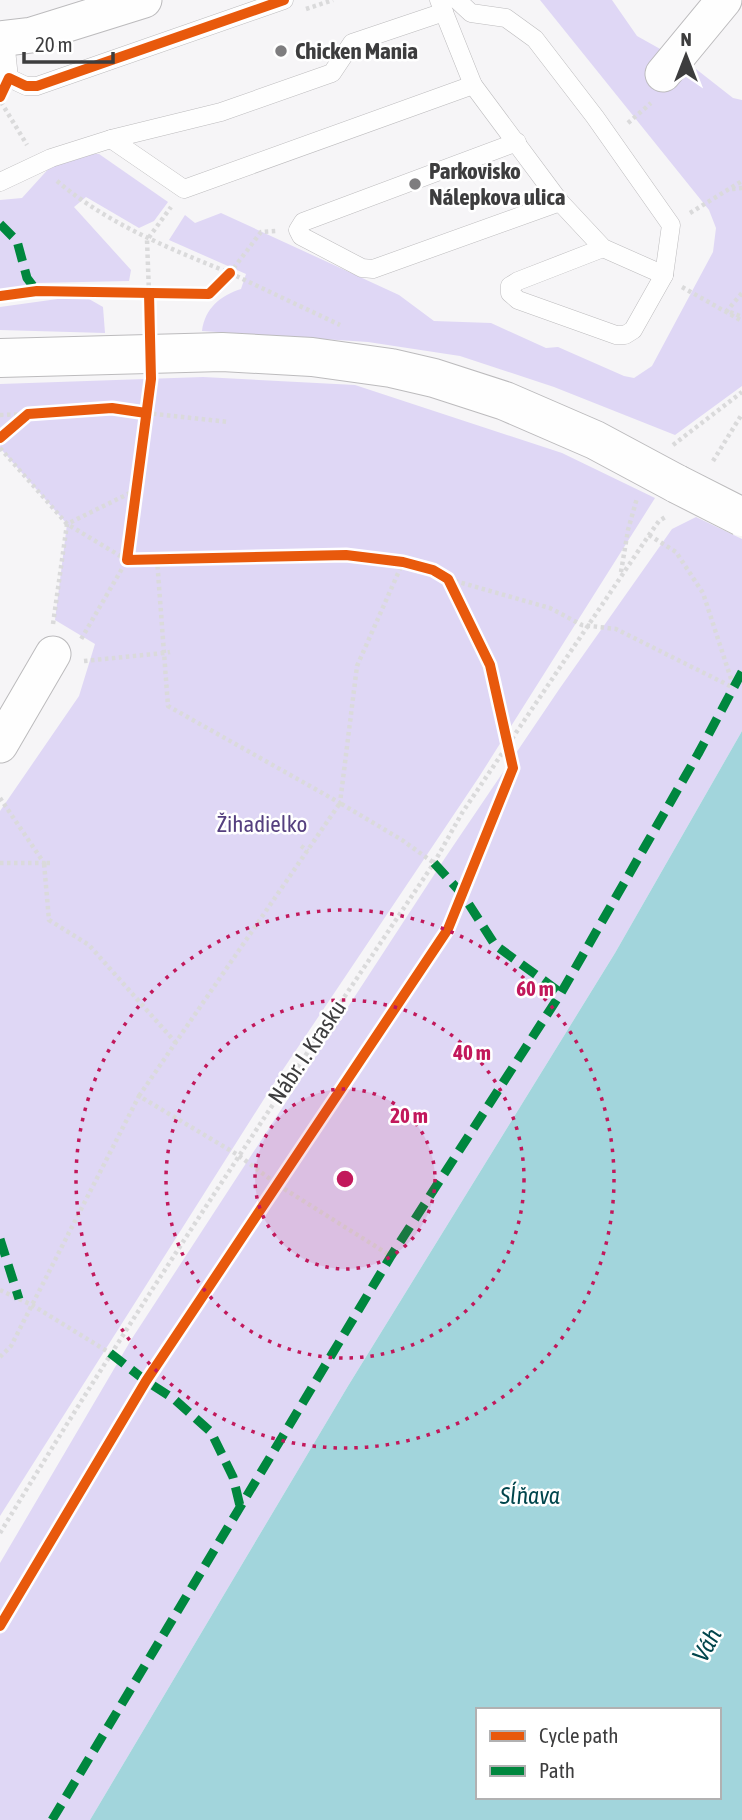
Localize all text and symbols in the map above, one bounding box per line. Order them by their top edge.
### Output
scale bar [24,21,114,65]
north arrow [651,21,721,91]
text: N [680,28,692,50]
text: 20 m [35,32,73,56]
place label: Chicken Mania [295,38,418,64]
marker: Chicken Mania [273,43,289,59]
place label: Parkovisko Nálepkova ulica [429,158,566,210]
marker: Parkovisko Nálepkova ulica [407,176,423,192]
park label: Žihadielko [217,811,307,837]
text: 60 m [516,976,554,1000]
street label: Nábr. I. Krasku [263,995,351,1109]
text: 40 m [452,1040,491,1064]
text: 20 m [390,1103,428,1127]
centre of rings [333,1167,357,1191]
water label: Sĺňava [499,1481,560,1509]
water label: Váh [687,1623,727,1666]
legend [476,1708,721,1799]
text: Cycle path [539,1723,618,1747]
text: Path [539,1758,575,1782]

